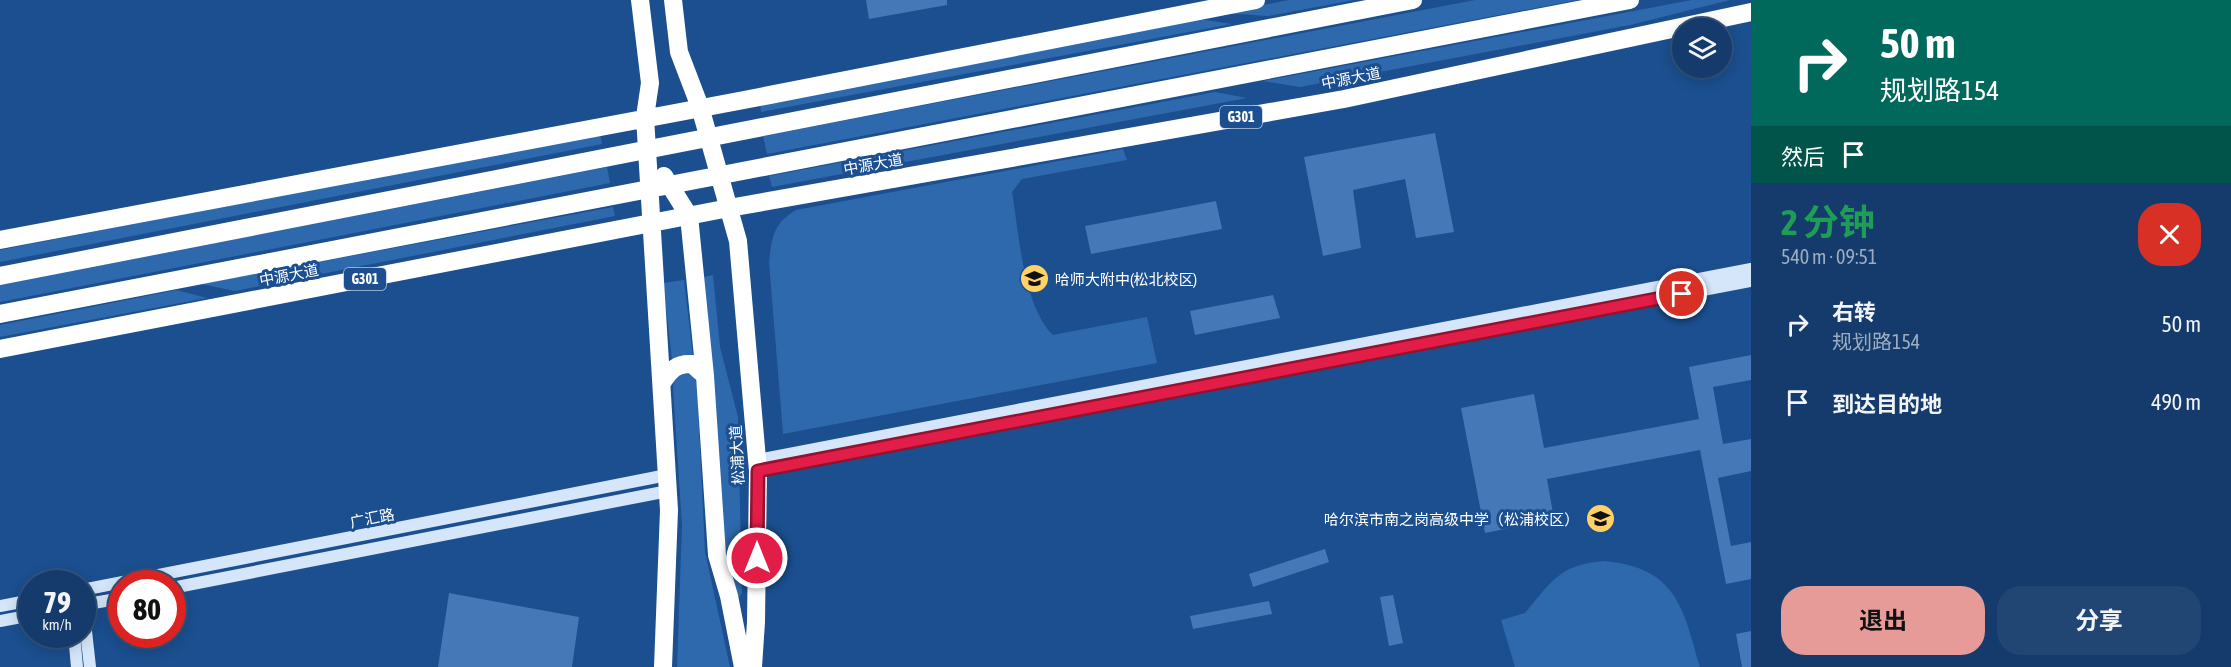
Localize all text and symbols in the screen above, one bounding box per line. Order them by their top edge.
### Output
map controls [1672,18,1732,78]
button: layers [1672,18,1732,78]
text: 50 m [1880,19,1955,67]
icon: right [1781,24,1859,102]
street label: 中源大道 [1320,64,1382,92]
text: 规划路154 [1880,75,1999,106]
road number: G301 [1220,106,1262,128]
icon: arrive [1837,138,1870,171]
text: 然后 [1781,144,1825,170]
street label: 中源大道 [842,150,904,178]
text: 2 分钟 [1781,201,1875,243]
button: close [2138,203,2201,266]
text: 540 m · 09:51 [1781,245,1877,268]
street label: 中源大道 [258,261,320,289]
school or university icon: 哈师大附中(松北校区) [1018,263,1050,295]
road number: G301 [344,268,386,290]
pin [1656,268,1707,319]
place label: 哈师大附中(松北校区) [1055,271,1197,288]
icon: arrive [1665,277,1698,310]
text: 右转 [1832,299,1876,325]
icon: right [1781,308,1814,341]
text: 50 m [2161,311,2201,337]
text: 规划路154 [1832,330,1920,353]
icon: arrive [1781,386,1814,419]
text: 490 m [2151,389,2201,415]
text: 到达目的地 [1832,391,1942,417]
street label: 松浦大道 [727,425,747,485]
school or university icon: 哈尔滨市南之岗高级中学（松浦校区） [1584,503,1616,535]
street label: 广汇路 [348,505,396,531]
place label: 哈尔滨市南之岗高级中学（松浦校区） [1324,511,1579,528]
position arrow [725,526,789,590]
speed limit sign: 80 [108,570,186,648]
text: 79 [43,585,71,619]
button: 退出 [1781,586,1985,655]
button: 分享 [1997,586,2201,655]
text: km/h [42,616,72,633]

